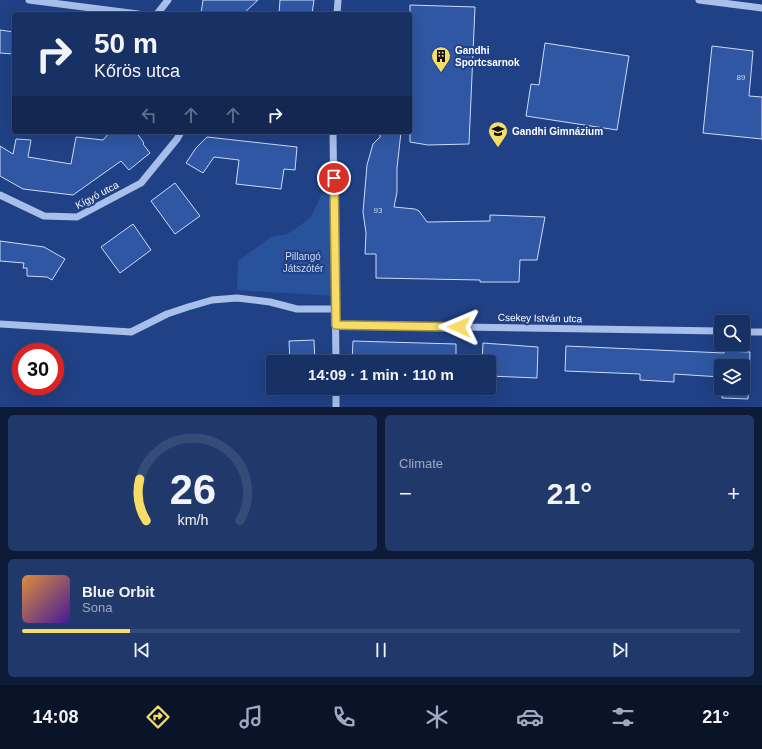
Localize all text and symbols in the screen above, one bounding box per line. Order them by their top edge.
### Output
icon: right [28,28,80,80]
text: 50 m [94,28,158,59]
building icon: Gandhi Sportcsarnok [430,45,452,73]
place label: Gandhi Sportcsarnok [455,45,520,68]
text: Kőrös utca [94,61,180,81]
house number: 89 [737,73,746,82]
icon: left [138,104,160,126]
icon: ahead [180,104,202,126]
icon: ahead [222,104,244,126]
icon: right [264,104,286,126]
school or university icon: Gandhi Gimnázium [487,120,509,148]
place label: Gandhi Gimnázium [512,126,603,137]
pin [317,161,351,195]
icon: arrive [323,167,345,189]
street label: Kígyó utca [74,179,121,211]
house number: 93 [374,206,383,215]
park label: Pillangó Játszótér [283,251,324,274]
position arrow [438,306,480,348]
street label: Csekey István utca [498,312,583,324]
map controls [714,315,750,395]
button: search [714,315,750,351]
speed limit sign: 30 [12,343,64,395]
button: layers [714,359,750,395]
text: 14:09 · 1 min · 110 m [308,366,454,383]
text: Climate [399,456,443,471]
text: 26 [169,466,216,513]
text: 21° [547,477,592,510]
text: − [399,481,412,506]
text: + [727,481,740,506]
text: km/h [177,512,208,528]
text: Blue Orbit [82,583,155,600]
text: Sona [82,600,112,615]
icon: previous [131,639,153,661]
icon: pause [370,639,392,661]
icon: next [609,639,631,661]
icon: directions [144,703,172,731]
icon: music [237,703,265,731]
icon: phone [330,703,358,731]
icon: climate [423,703,451,731]
icon: car [516,703,544,731]
icon: filters [609,703,637,731]
text: 14:08 [33,707,79,727]
text: 21° [702,707,729,727]

